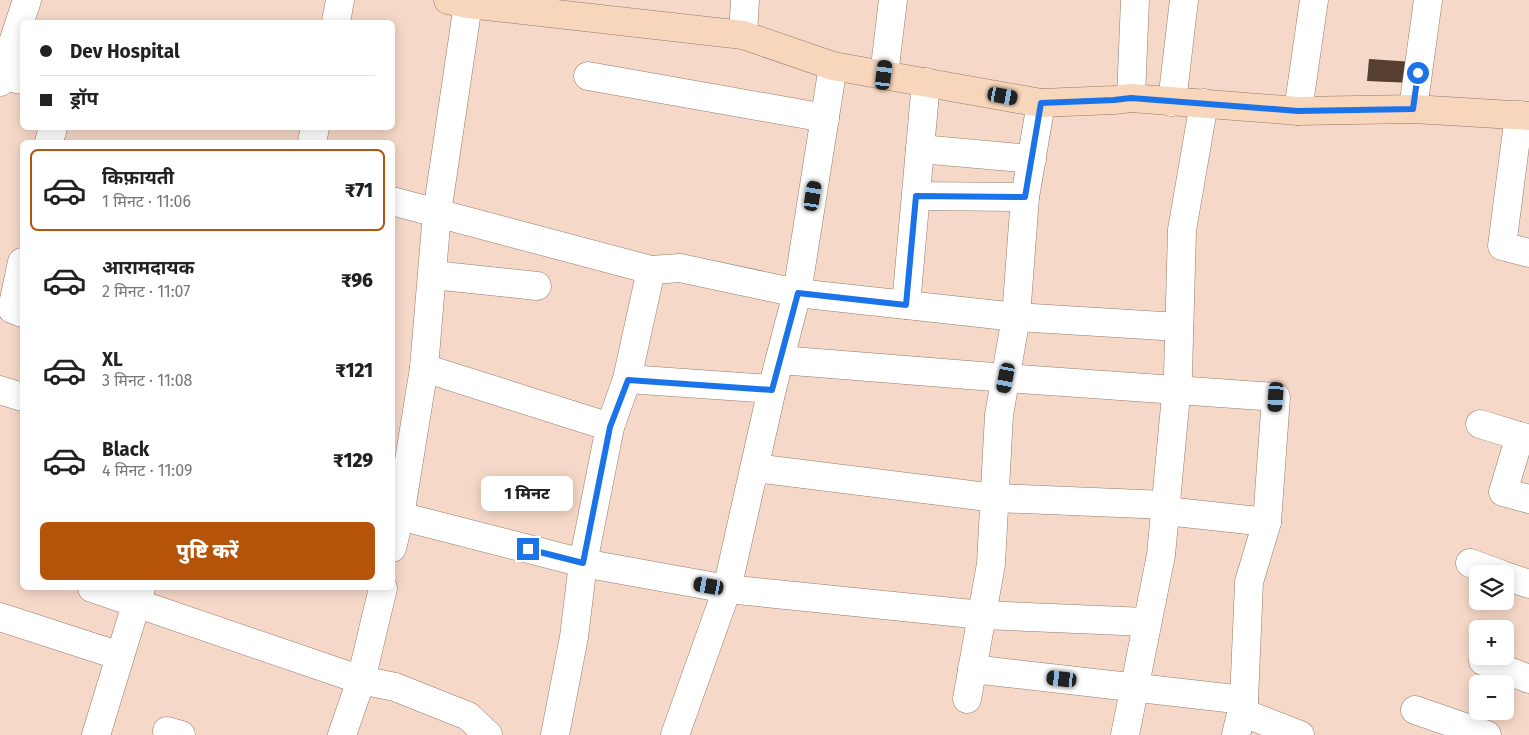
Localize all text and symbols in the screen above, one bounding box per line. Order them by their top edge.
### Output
text: Dev Hospital [70,40,180,63]
car [874,59,893,91]
route start [1407,62,1429,84]
car [986,86,1019,106]
text: ड्रॉप [70,87,98,110]
text: किफ़ायती [102,166,174,189]
icon: car [42,168,87,213]
text: ₹71 [345,179,373,202]
car [803,180,822,212]
text: 1 मिनट · 11:06 [102,192,191,211]
text: आरामदायक [102,256,194,279]
icon: car [42,258,87,303]
text: ₹96 [341,269,373,292]
text: 2 मिनट · 11:07 [102,282,190,301]
icon: car [42,348,87,393]
text: XL [102,348,123,371]
text: ₹121 [335,359,373,382]
car [995,362,1016,394]
text: 3 मिनट · 11:08 [102,371,192,390]
car [1267,382,1284,412]
icon: car [42,438,87,483]
text: Black [102,438,149,461]
text: ₹129 [333,449,373,472]
text: 4 मिनट · 11:09 [102,461,192,480]
callout: 1 मिनट [482,476,574,512]
text: 1 मिनट [504,484,550,503]
button: पुष्टि करें [40,522,375,580]
route end [517,538,539,560]
map controls [1469,565,1514,720]
button: layers [1469,565,1514,610]
car [692,576,725,596]
button: + [1469,620,1514,665]
car [1046,670,1077,688]
button: − [1469,675,1514,720]

